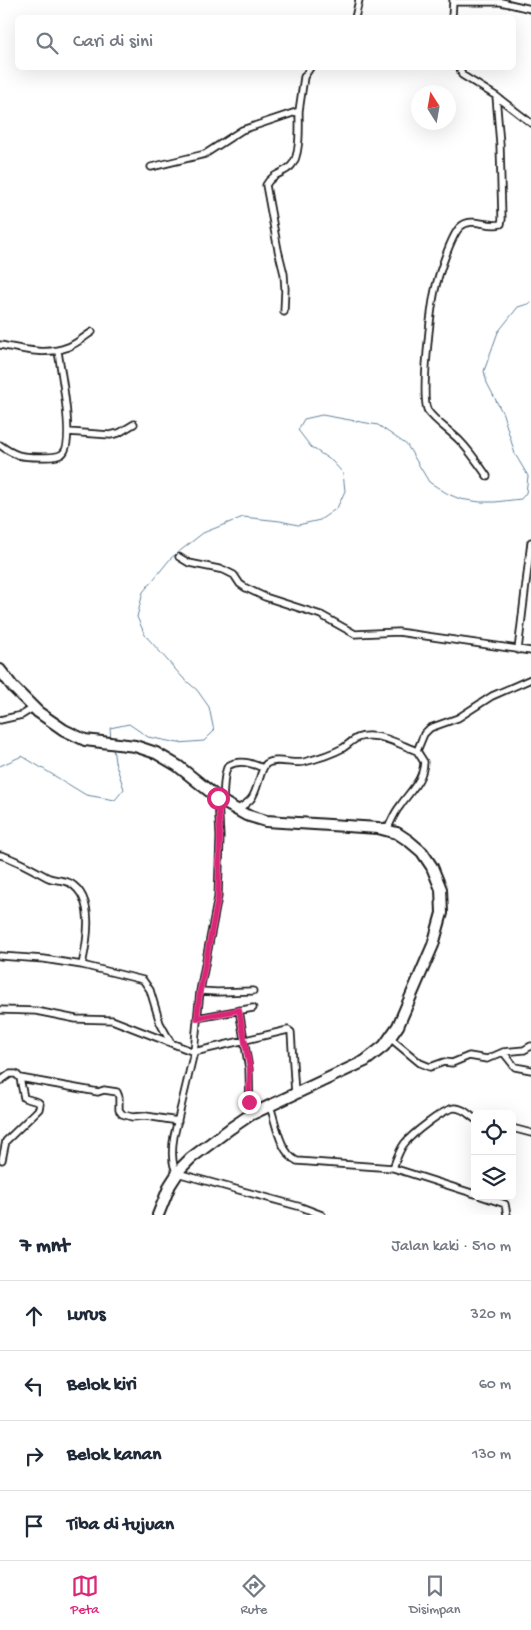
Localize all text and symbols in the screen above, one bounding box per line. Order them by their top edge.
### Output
search box [15,15,516,70]
icon: search [33,29,61,57]
text: Cari di sini [73,31,153,54]
north arrow [411,85,456,130]
route start [207,787,230,810]
route end [238,1091,261,1114]
map controls [471,1110,516,1200]
button: locate [471,1110,516,1155]
button: layers [471,1155,516,1200]
text: 7 mnt [20,1235,69,1260]
text: Jalan kaki · 510 m [392,1238,511,1257]
icon: ahead [20,1302,48,1330]
text: Lurus [67,1304,106,1327]
text: 320 m [471,1306,511,1325]
icon: left [20,1372,48,1400]
text: Belok kiri [67,1374,137,1397]
text: 60 m [479,1376,511,1395]
icon: right [20,1442,48,1470]
text: Belok kanan [67,1444,161,1467]
text: 130 m [472,1446,511,1465]
icon: arrive [20,1512,48,1540]
text: Tiba di tujuan [67,1514,174,1537]
tab: Peta [70,1572,99,1619]
tab: Rute [240,1572,268,1619]
tab: Disimpan [409,1572,461,1619]

